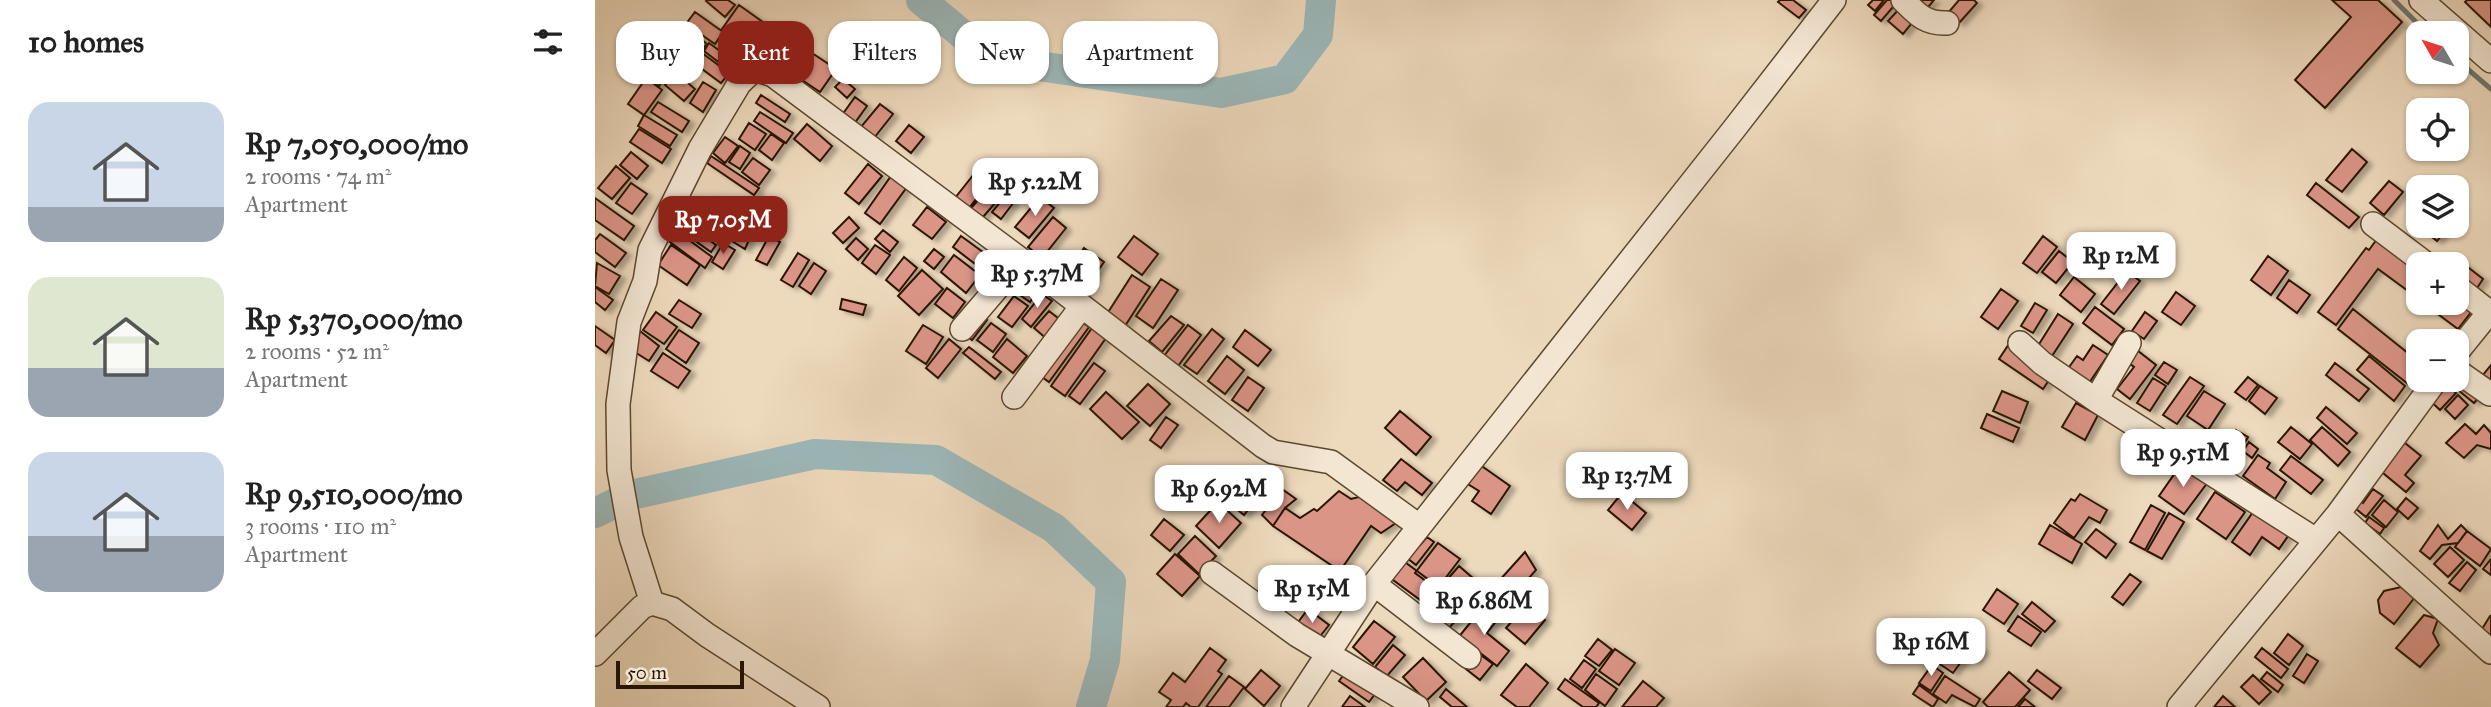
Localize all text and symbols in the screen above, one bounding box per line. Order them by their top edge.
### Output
chip: Buy [616,21,704,84]
chip: Rent [718,21,814,84]
chip: Filters [828,21,941,84]
chip: New [955,21,1049,84]
chip: Apartment [1063,21,1218,84]
north arrow [2406,21,2469,84]
map controls [2406,21,2469,392]
icon: filters [529,23,567,61]
text: 10 homes [28,24,144,60]
button: locate [2406,98,2469,161]
text: Rp 7,050,000/mo [245,126,468,162]
icon: home [84,130,168,214]
pin: Rp 5.22M [963,158,1107,218]
text: 2 rooms · 74 m² [245,162,391,190]
text: Rp 5.22M [988,167,1082,195]
button: layers [2406,175,2469,238]
text: Apartment [245,190,348,218]
pin: Rp 7.05M [651,196,795,256]
text: Rp 7.05M [674,205,772,233]
pin: Rp 12M [2064,232,2178,292]
text: Rp 12M [2083,241,2159,269]
pin: Rp 5.37M [965,250,1109,310]
button: + [2406,252,2469,315]
text: Rp 5.37M [991,259,1083,287]
text: Rp 5,370,000/mo [245,301,463,337]
icon: home [84,305,168,389]
button: − [2406,329,2469,392]
text: 2 rooms · 52 m² [245,337,389,365]
text: Apartment [245,365,348,393]
pin: Rp 9.51M [2111,430,2255,489]
text: Rp 9.51M [2137,438,2229,466]
pin: Rp 13.7M [1555,452,1699,512]
text: Rp 13.7M [1582,461,1672,489]
pin: Rp 6.92M [1147,466,1291,525]
text: Rp 6.92M [1171,474,1267,502]
text: Rp 9,510,000/mo [245,476,463,512]
icon: home [84,480,168,564]
text: 3 rooms · 110 m² [245,512,396,540]
text: Apartment [245,540,348,568]
pin: Rp 15M [1255,566,1369,625]
text: Rp 15M [1274,574,1350,602]
pin: Rp 6.86M [1412,578,1556,637]
text: Rp 6.86M [1436,586,1532,614]
pin: Rp 16M [1874,618,1988,678]
text: Rp 16M [1892,627,1970,655]
scale bar [616,658,744,690]
text: 50 m [627,661,667,684]

